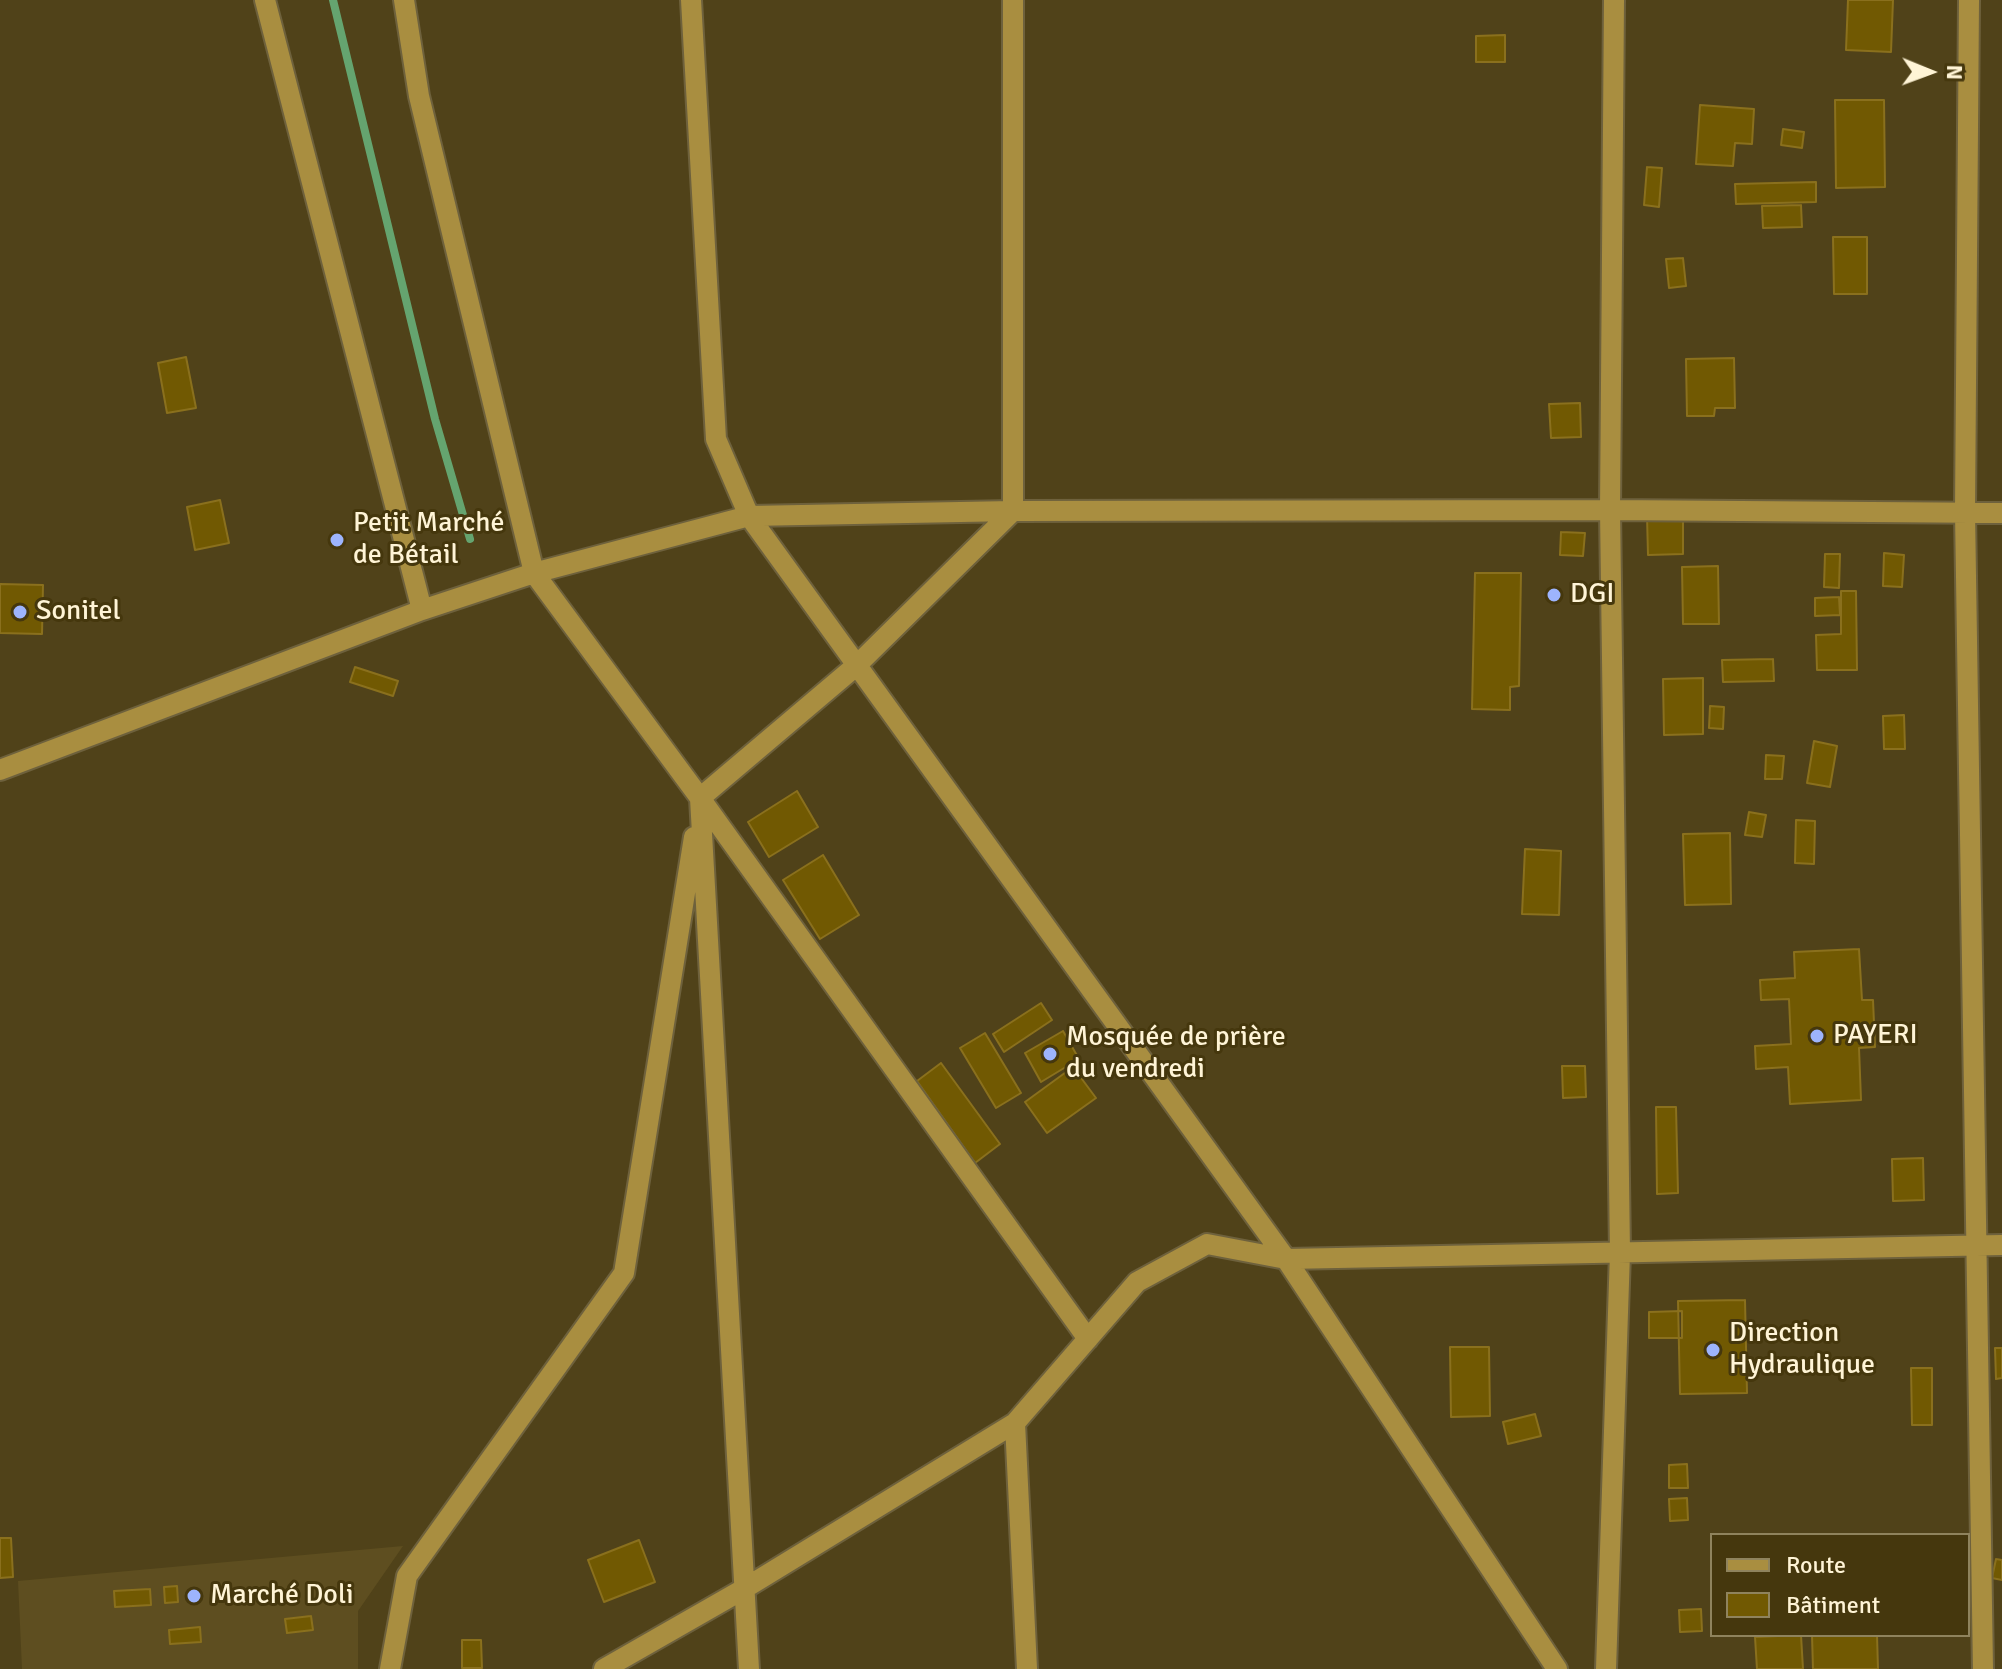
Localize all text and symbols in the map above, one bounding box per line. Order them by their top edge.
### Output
north arrow [1890,32,1970,112]
text: N [1941,65,1968,80]
place label: Petit Marché de Bétail [353,507,505,573]
marker: Petit Marché de Bétail [328,531,346,549]
place label: DGI [1570,578,1614,612]
marker: DGI [1545,586,1563,604]
place label: Sonitel [36,595,121,629]
marker: Sonitel [11,603,29,621]
place label: PAYERI [1833,1019,1918,1053]
place label: Mosquée de prière du vendredi [1066,1021,1286,1087]
marker: PAYERI [1808,1027,1826,1045]
marker: Mosquée de prière du vendredi [1041,1045,1059,1063]
place label: Direction Hydraulique [1729,1317,1875,1383]
marker: Direction Hydraulique [1704,1341,1722,1359]
legend [1710,1533,1970,1637]
text: Route [1786,1550,1846,1580]
place label: Marché Doli [210,1579,354,1613]
marker: Marché Doli [185,1587,203,1605]
text: Bâtiment [1786,1590,1880,1620]

